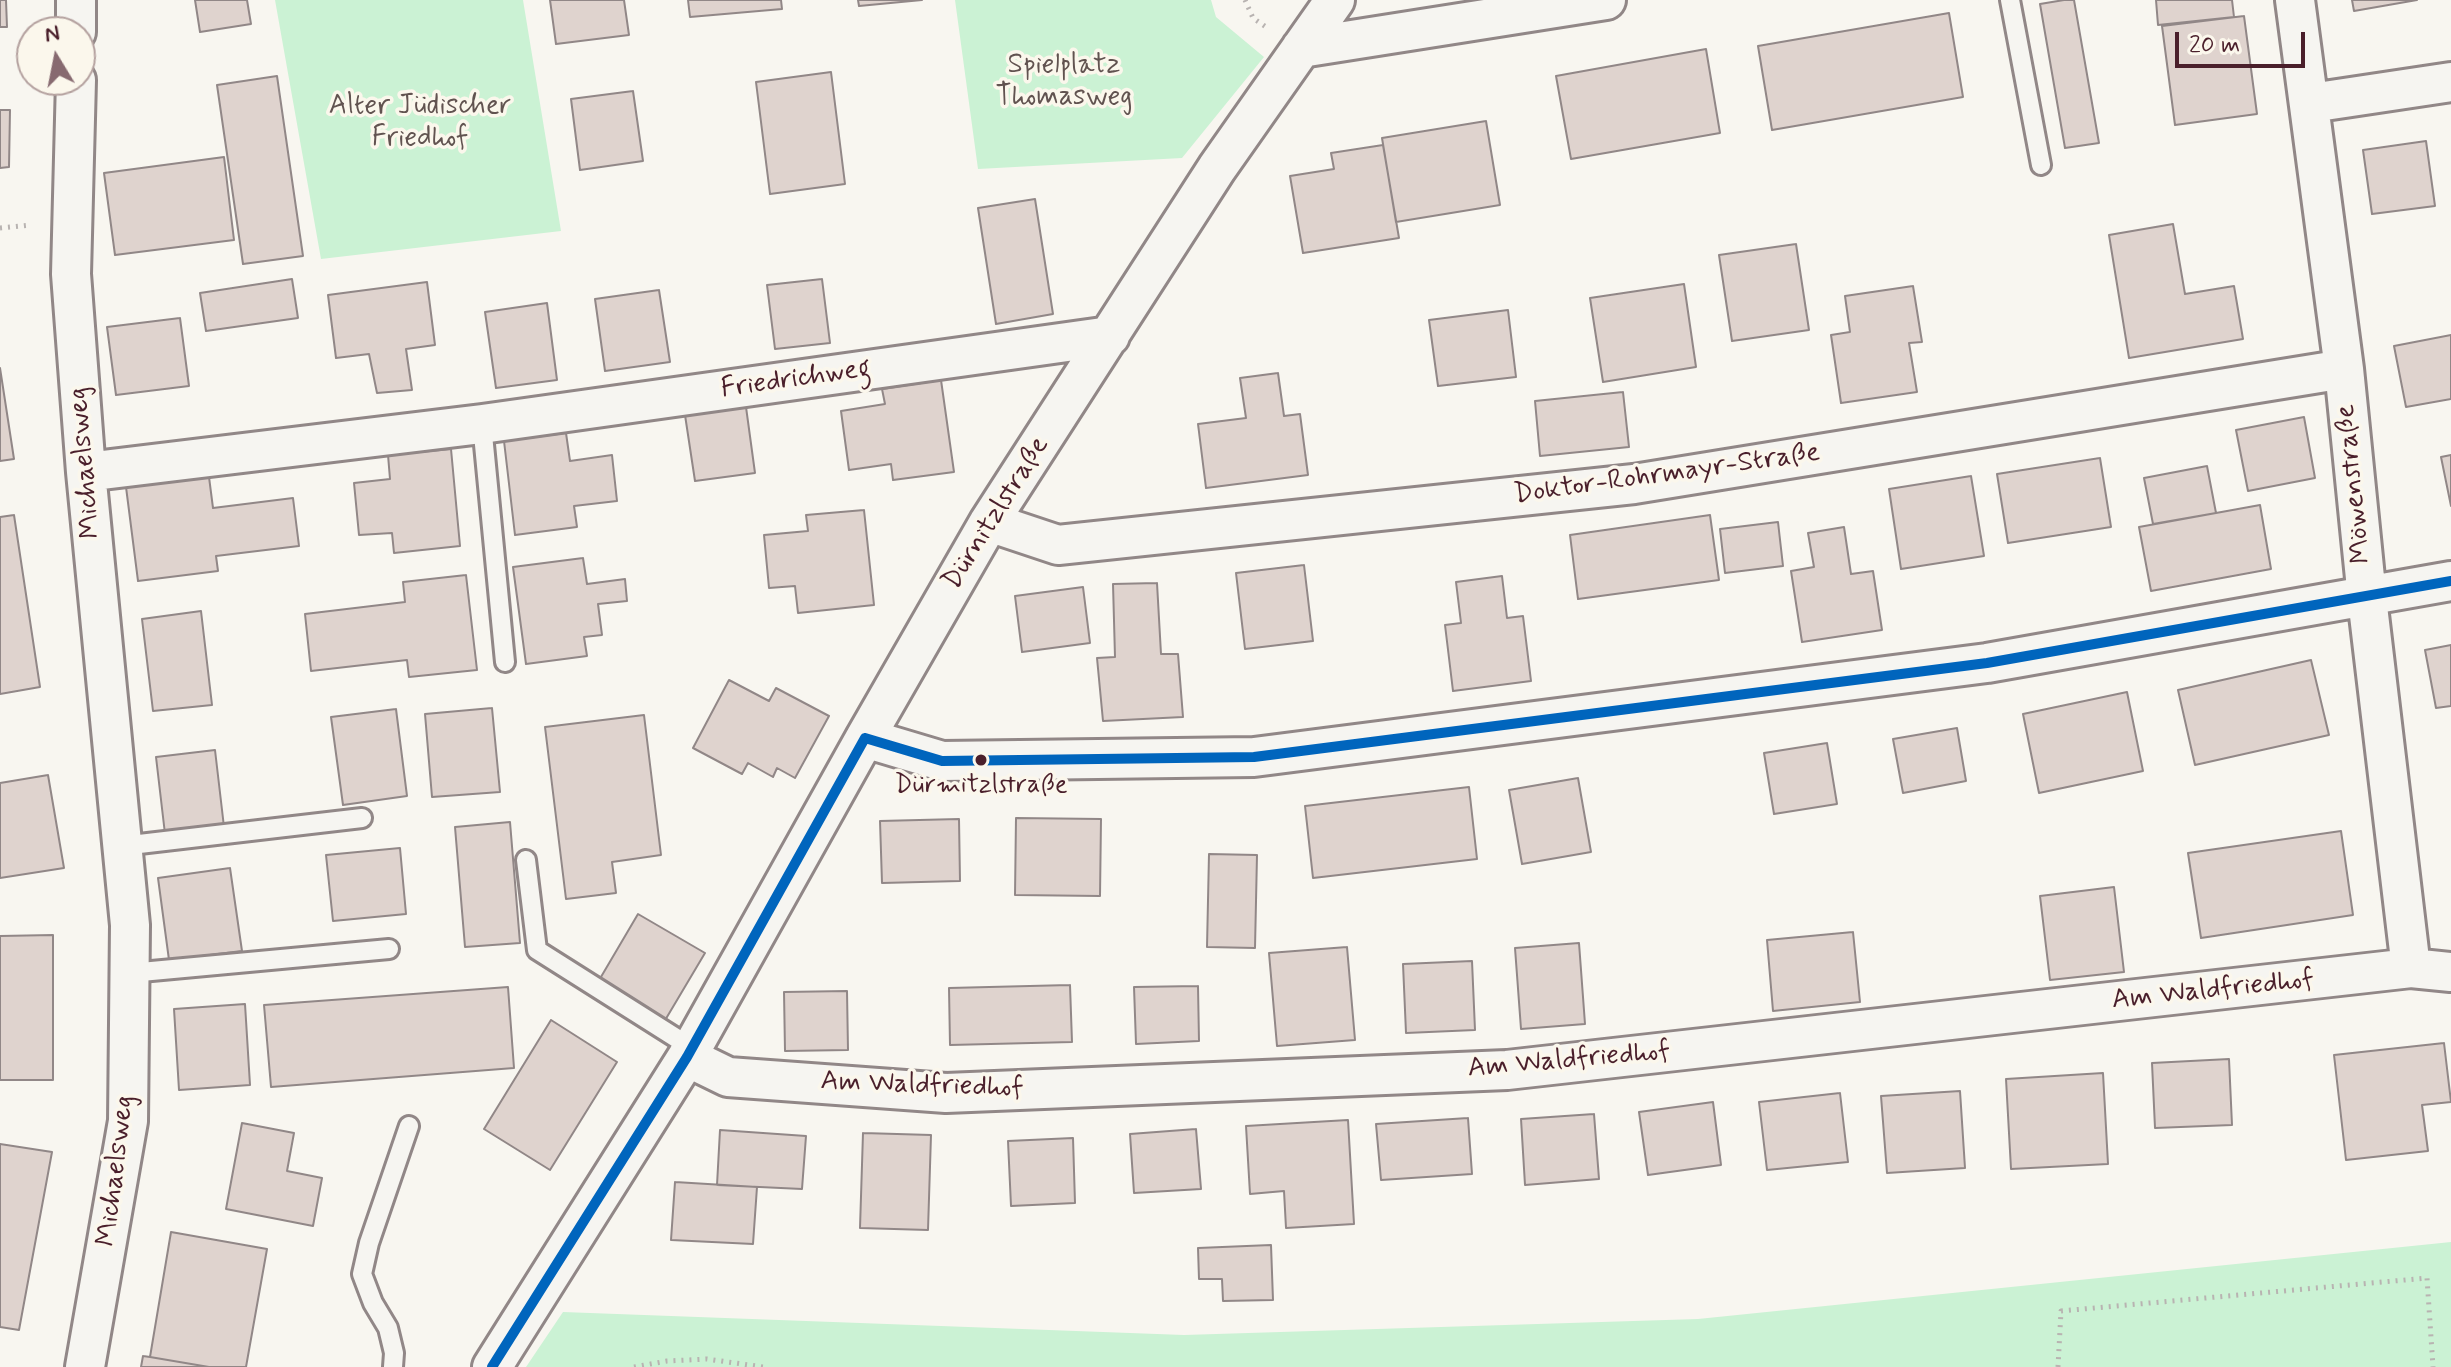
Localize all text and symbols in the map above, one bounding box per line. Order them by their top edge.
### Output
north arrow [16,16,96,96]
scale bar [2179,16,2309,66]
text: N [43,19,62,49]
text: 20 m [2189,30,2240,61]
park label: Spielplatz Thomasweg [996,49,1132,115]
park label: Alter Jüdischer Friedhof [329,90,511,156]
street label: Friedrichweg [719,353,873,407]
street label: Michaelsweg [63,386,109,540]
street label: Möwenstraße [2330,403,2380,565]
street label: Dürnitzlstraße [937,431,1057,597]
street label: Doktor-Rohrmayr-Straße [1512,437,1822,513]
marker: Dürmitzlstraße [973,752,989,768]
place label: Dürmitzlstraße [895,771,1067,803]
street label: Am Waldfriedhof [2110,964,2316,1018]
street label: Am Waldfriedhof [1466,1035,1672,1087]
street label: Am Waldfriedhof [820,1066,1024,1106]
street label: Michaelsweg [91,1093,143,1249]

